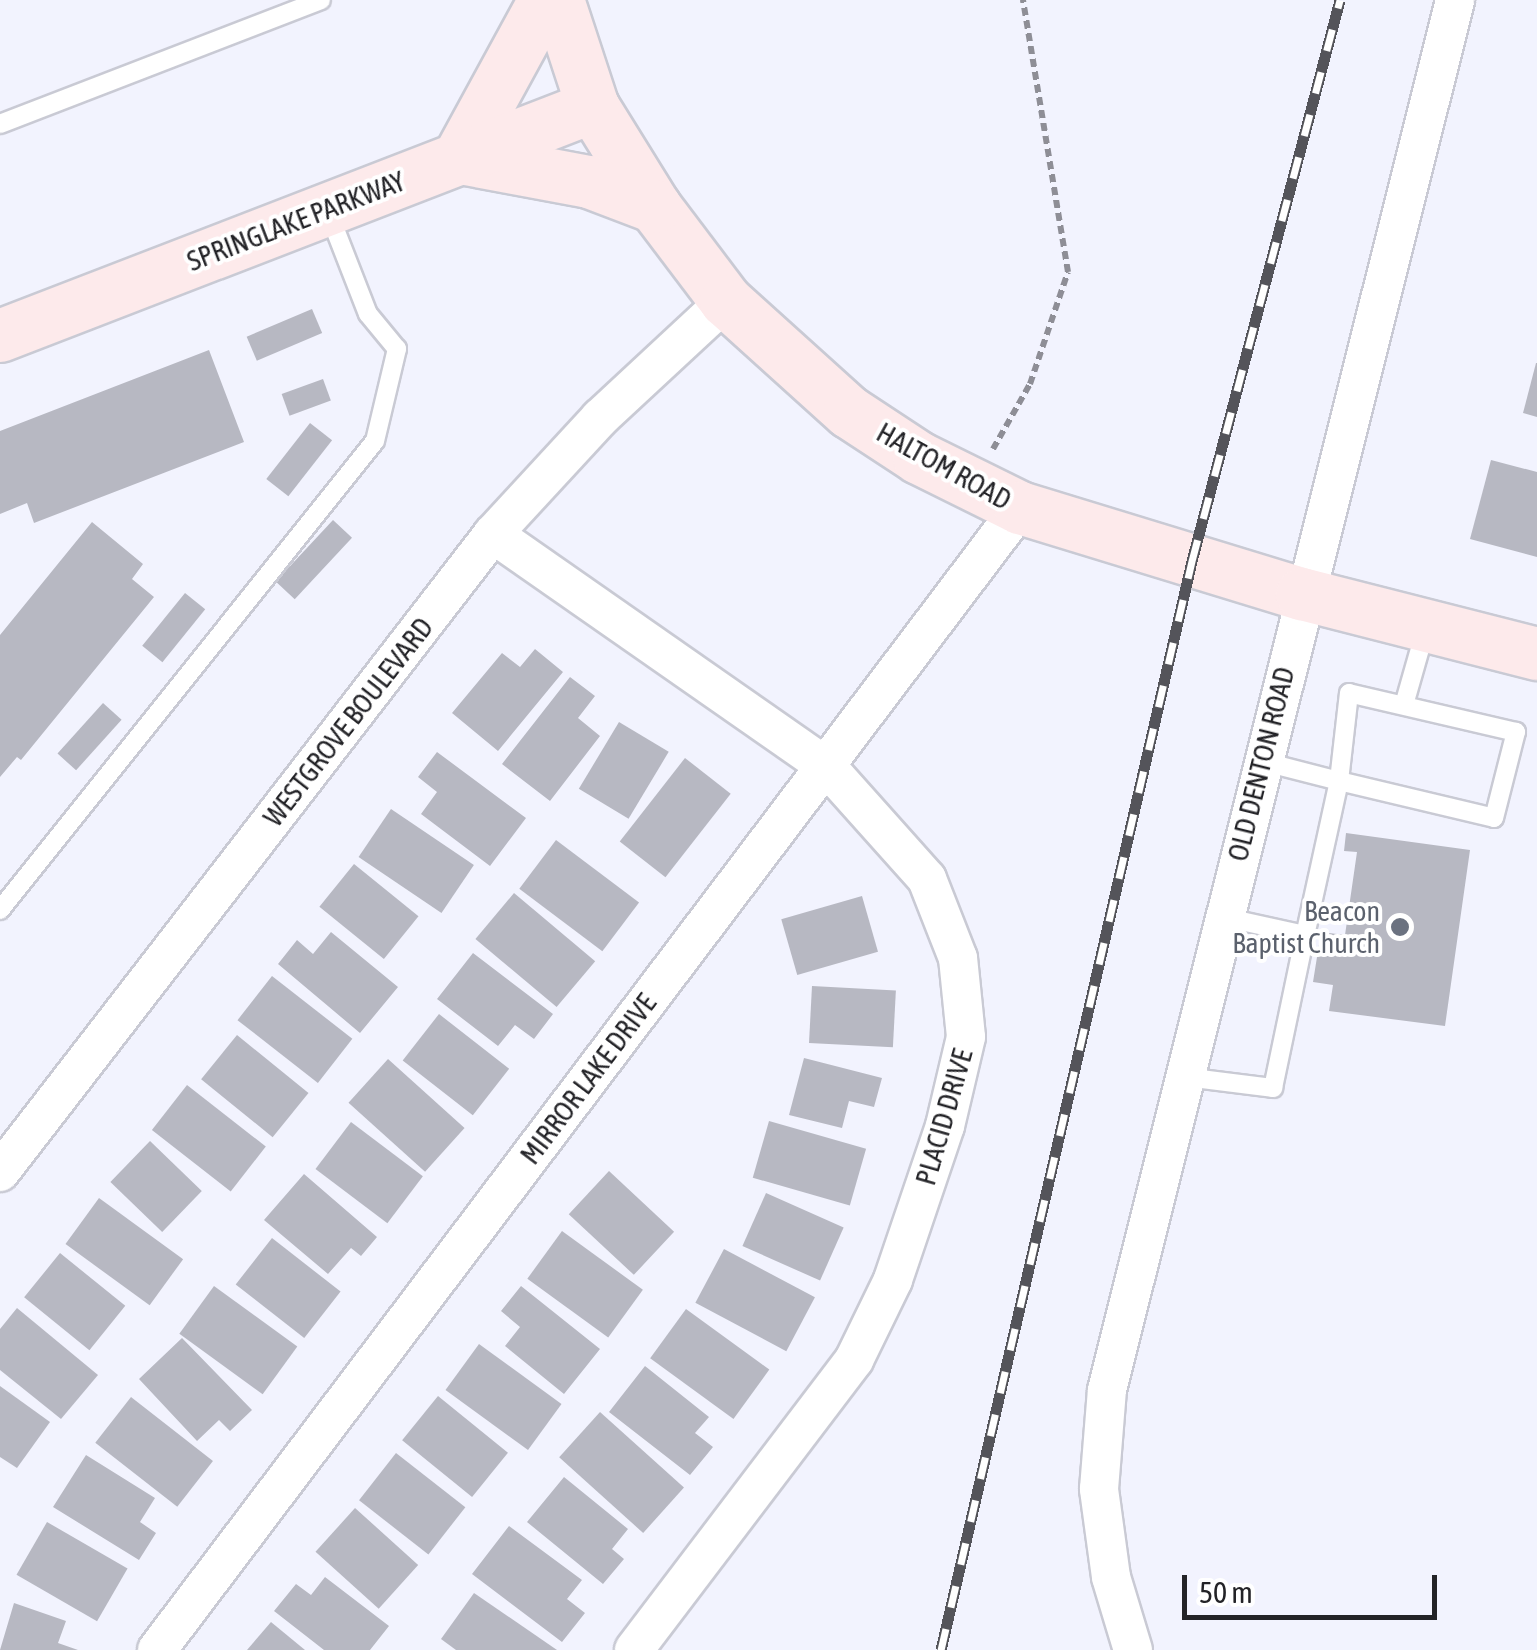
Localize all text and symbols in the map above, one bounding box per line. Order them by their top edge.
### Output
street label: SPRINGLAKE PARKWAY [182,164,410,278]
street label: HALTOM ROAD [871,415,1017,517]
street label: WESTGROVE BOULEVARD [256,611,440,833]
street label: OLD DENTON ROAD [1221,664,1301,864]
place label: Beacon Baptist Church [1232,894,1380,960]
marker: Beacon Baptist Church [1389,916,1411,938]
street label: MIRROR LAKE DRIVE [513,987,663,1171]
street label: PLACID DRIVE [909,1045,979,1189]
scale bar [1187,1555,1442,1617]
text: 50 m [1199,1575,1253,1609]

